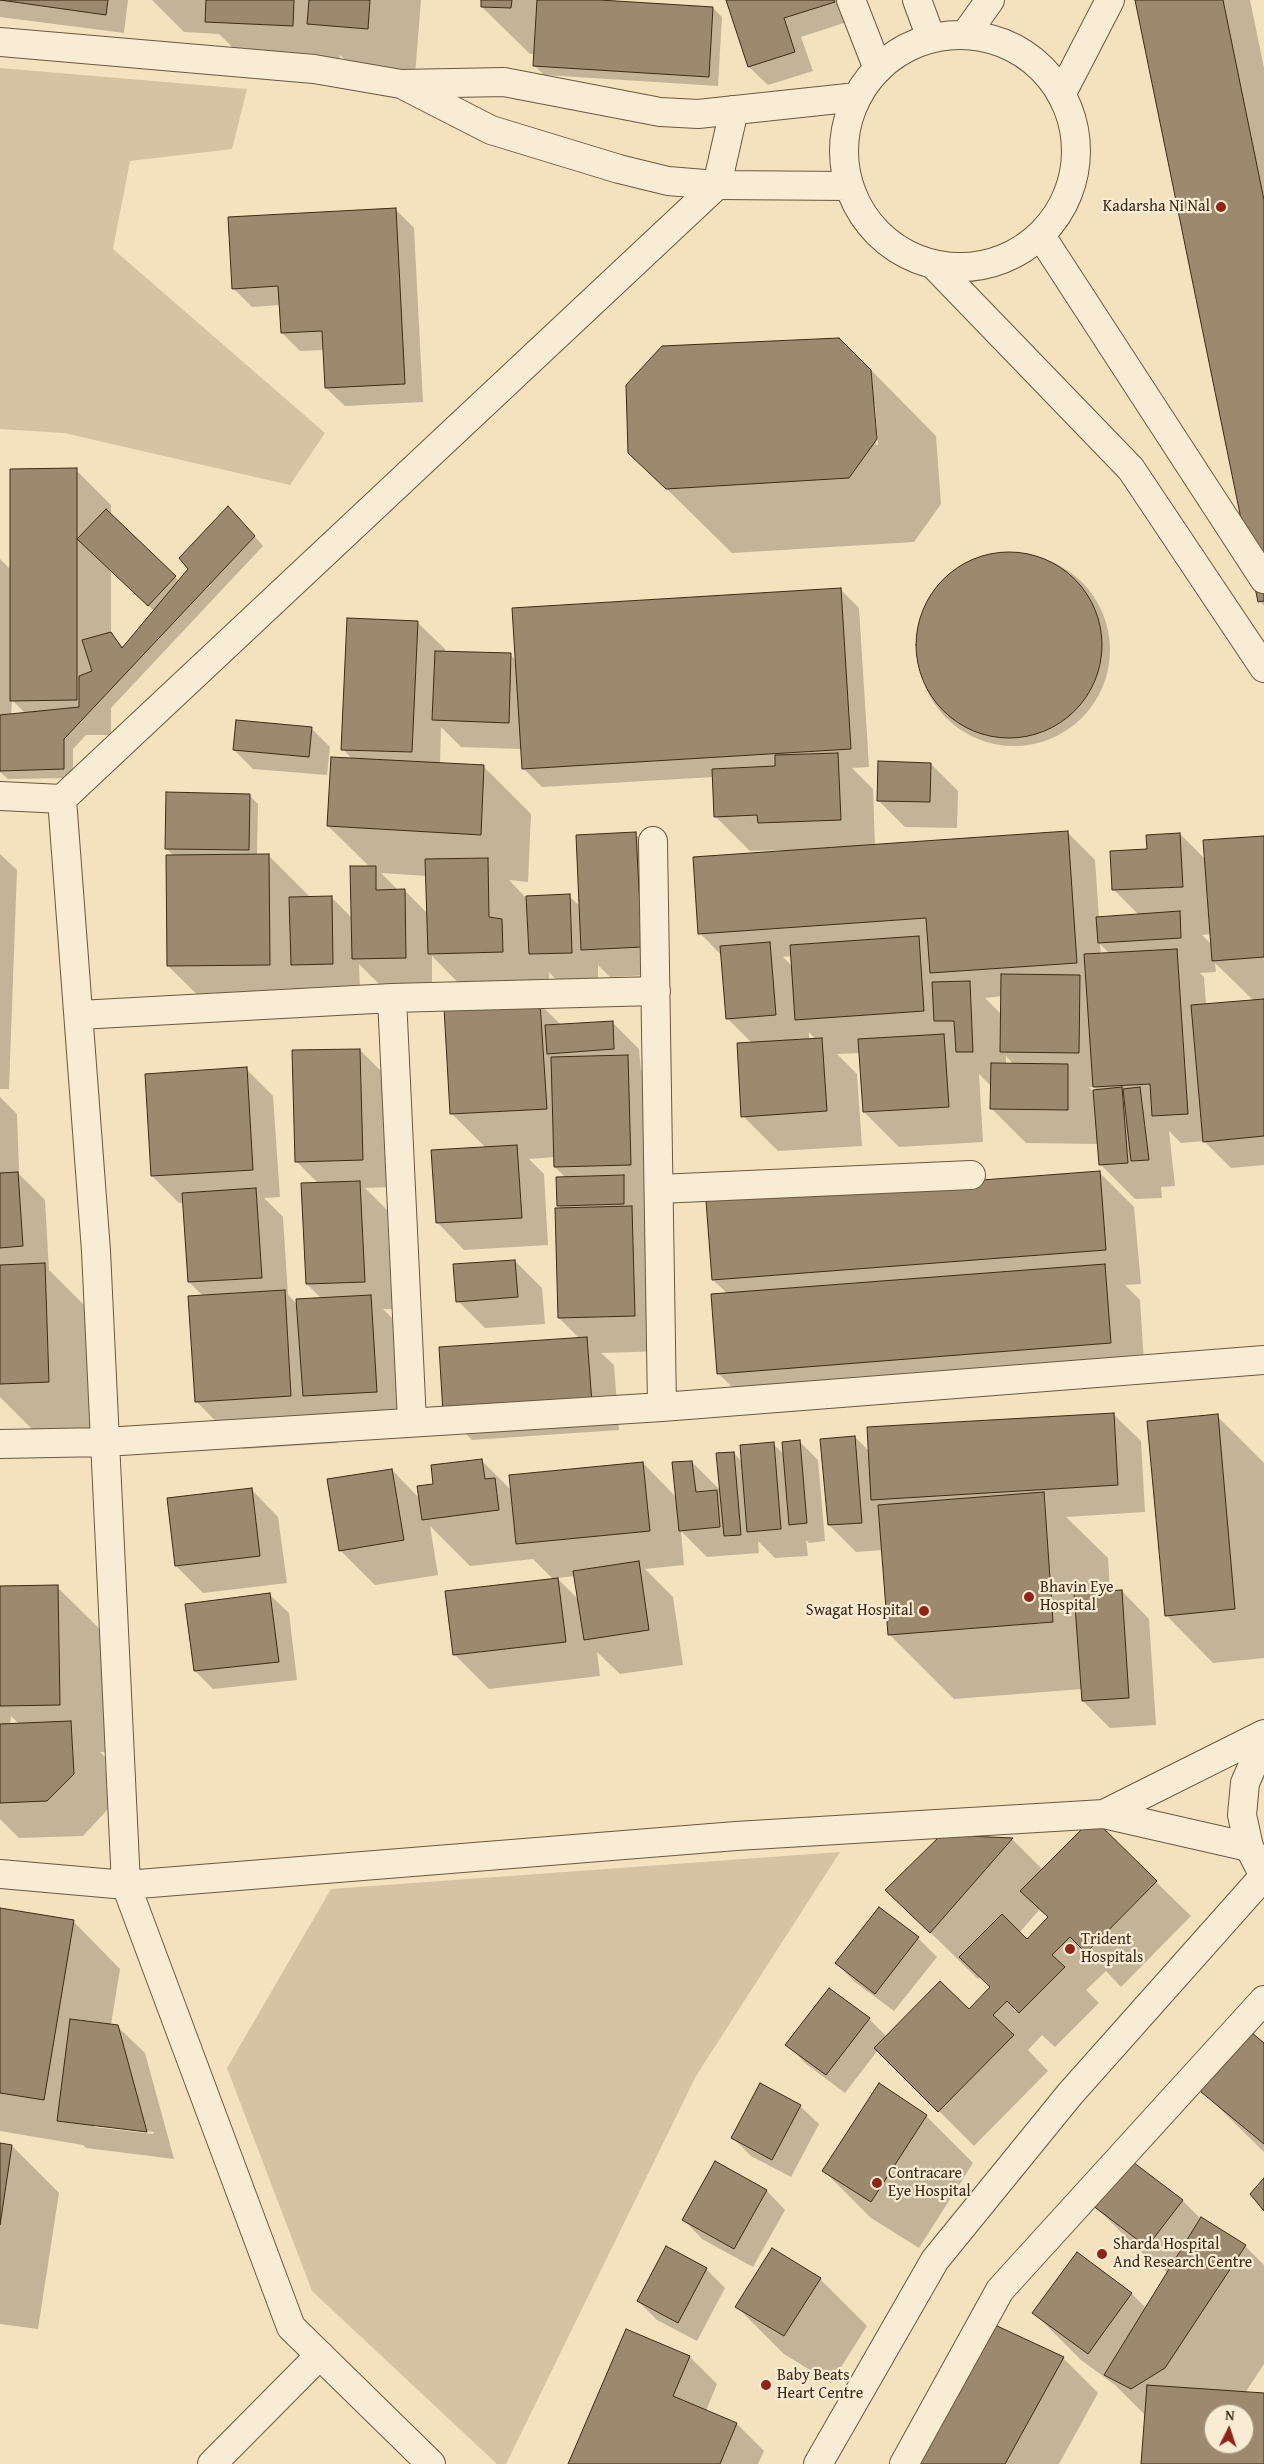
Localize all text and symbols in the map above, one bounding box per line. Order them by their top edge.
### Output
place label: Kadarsha Ni Nal [1103,197,1210,217]
marker: Kadarsha Ni Nal [1214,200,1228,214]
place label: Bhavin Eye Hospital [1040,1578,1114,1616]
marker: Bhavin Eye Hospital [1022,1590,1036,1604]
place label: Swagat Hospital [806,1601,913,1621]
marker: Swagat Hospital [917,1604,931,1618]
place label: Trident Hospitals [1081,1930,1143,1968]
marker: Trident Hospitals [1063,1942,1077,1956]
place label: Contracare Eye Hospital [888,2164,971,2202]
marker: Contracare Eye Hospital [870,2176,884,2190]
place label: Sharda Hospital And Research Centre [1113,2235,1252,2273]
marker: Sharda Hospital And Research Centre [1095,2247,1109,2261]
place label: Baby Beats Heart Centre [777,2366,863,2404]
marker: Baby Beats Heart Centre [759,2378,773,2392]
north arrow [1204,2404,1254,2454]
text: N [1225,2405,1235,2425]

